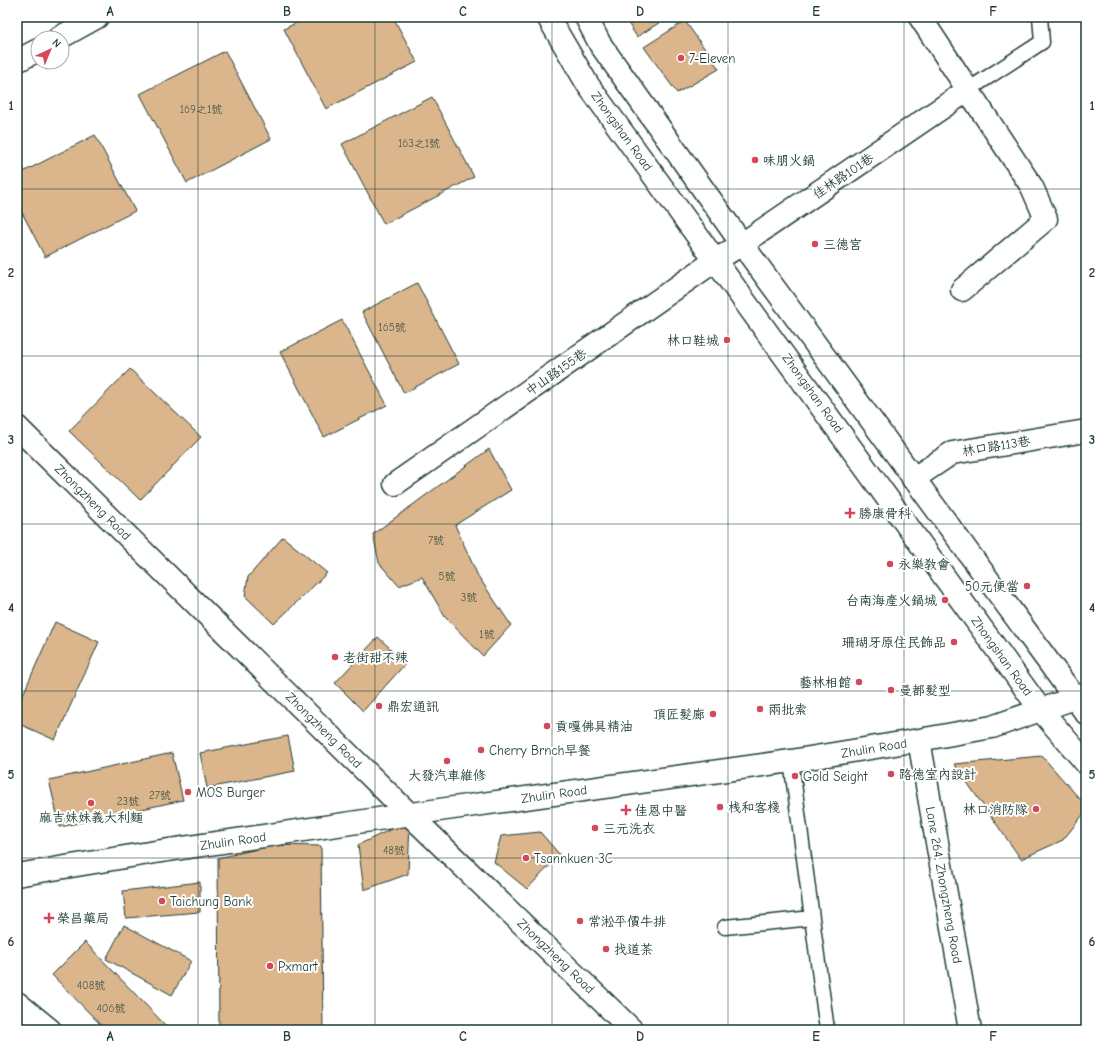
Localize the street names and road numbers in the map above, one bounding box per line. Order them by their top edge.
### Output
street label: Zhongshan Road [588,88,656,174]
street label: 佳林路101巷 [810,150,876,202]
street label: 中山路155巷 [523,345,589,399]
street label: Zhongshan Road [779,350,847,436]
street label: 林口路113巷 [961,433,1031,459]
street label: Zhongzheng Road [52,461,134,543]
street label: Zhongshan Road [968,613,1036,699]
street label: Zhongzheng Road [283,689,365,771]
street label: Zhulin Road [840,735,908,761]
street label: Zhulin Road [520,782,588,806]
street label: Lane 264, Zhongzheng Road [923,806,965,964]
street label: Zhulin Road [199,829,267,853]
street label: Zhongzheng Road [514,915,598,997]

